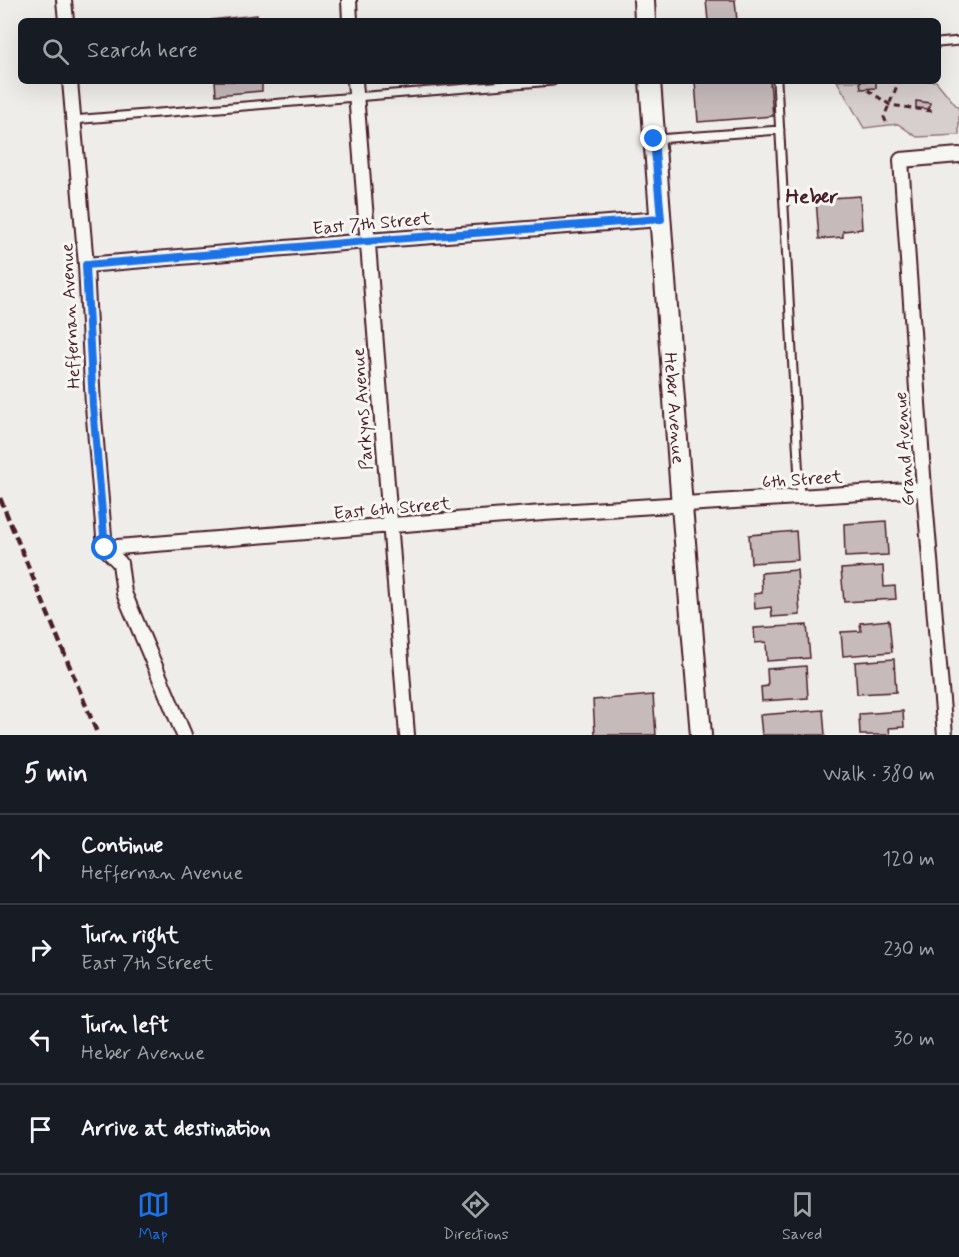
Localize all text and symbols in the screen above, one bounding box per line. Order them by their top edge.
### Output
search box [18,18,941,84]
icon: search [39,35,72,68]
text: Search here [87,37,198,65]
route end [640,125,666,151]
district label: Heber [786,183,839,211]
street label: East 7th Street [312,207,433,241]
street label: Heffernan Avenue [55,242,87,389]
street label: Parkyns Avenue [347,347,379,471]
street label: Heber Avenue [657,352,690,465]
street label: Grand Avenue [889,391,921,507]
street label: 6th Street [761,465,844,495]
street label: East 6th Street [333,492,452,526]
route start [91,534,117,560]
text: 5 min [24,757,88,791]
text: Walk · 380 m [823,761,935,788]
text: Continue [81,832,163,860]
icon: ahead [24,843,57,876]
text: 120 m [882,846,935,873]
text: Heffernan Avenue [81,860,243,887]
text: Turn right [81,922,179,950]
icon: right [24,933,57,966]
text: 230 m [883,936,935,963]
text: East 7th Street [81,950,213,977]
text: Turn left [81,1012,169,1040]
icon: left [24,1023,57,1056]
text: 30 m [893,1026,935,1053]
text: Heber Avenue [81,1040,205,1067]
icon: arrive [24,1113,57,1146]
text: Arrive at destination [81,1115,271,1143]
tab: Map [137,1188,170,1245]
tab: Directions [443,1188,509,1245]
tab: Saved [782,1188,822,1245]

